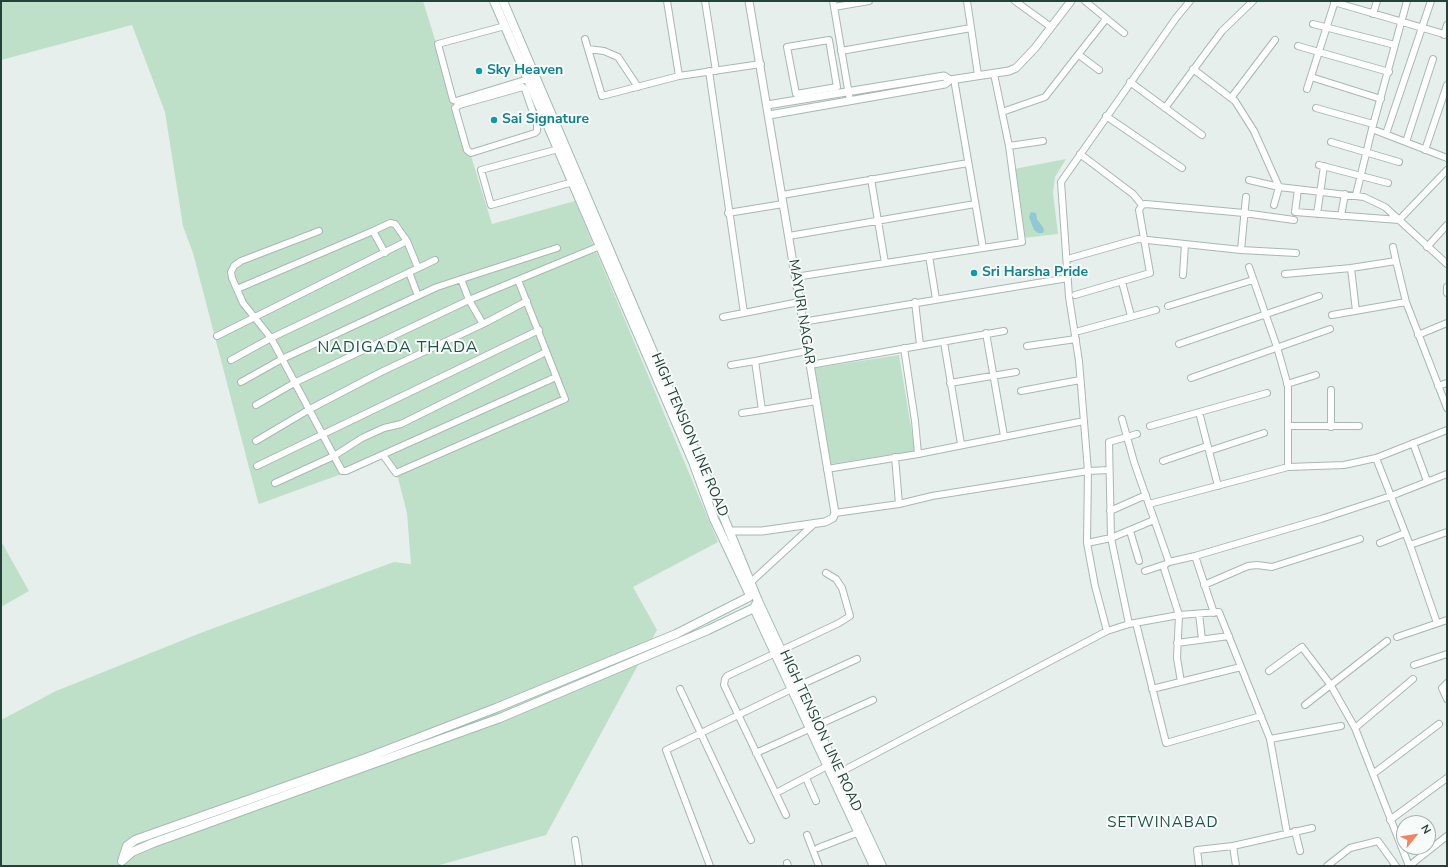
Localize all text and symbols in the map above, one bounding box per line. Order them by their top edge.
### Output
place label: Sky Heaven [487,63,563,79]
marker: Sky Heaven [474,66,484,76]
place label: Sai Signature [502,112,589,128]
marker: Sai Signature [489,115,499,125]
street label: MAYURI NAGAR [784,258,818,366]
place label: Sri Harsha Pride [982,265,1088,281]
marker: Sri Harsha Pride [969,268,979,278]
district label: NADIGADA THADA [317,338,479,358]
street label: HIGH TENSION LINE ROAD [647,351,731,519]
street label: HIGH TENSION LINE ROAD [775,648,865,814]
district label: SETWINABAD [1107,814,1219,832]
north arrow [1396,815,1436,855]
text: N [1417,822,1435,837]

